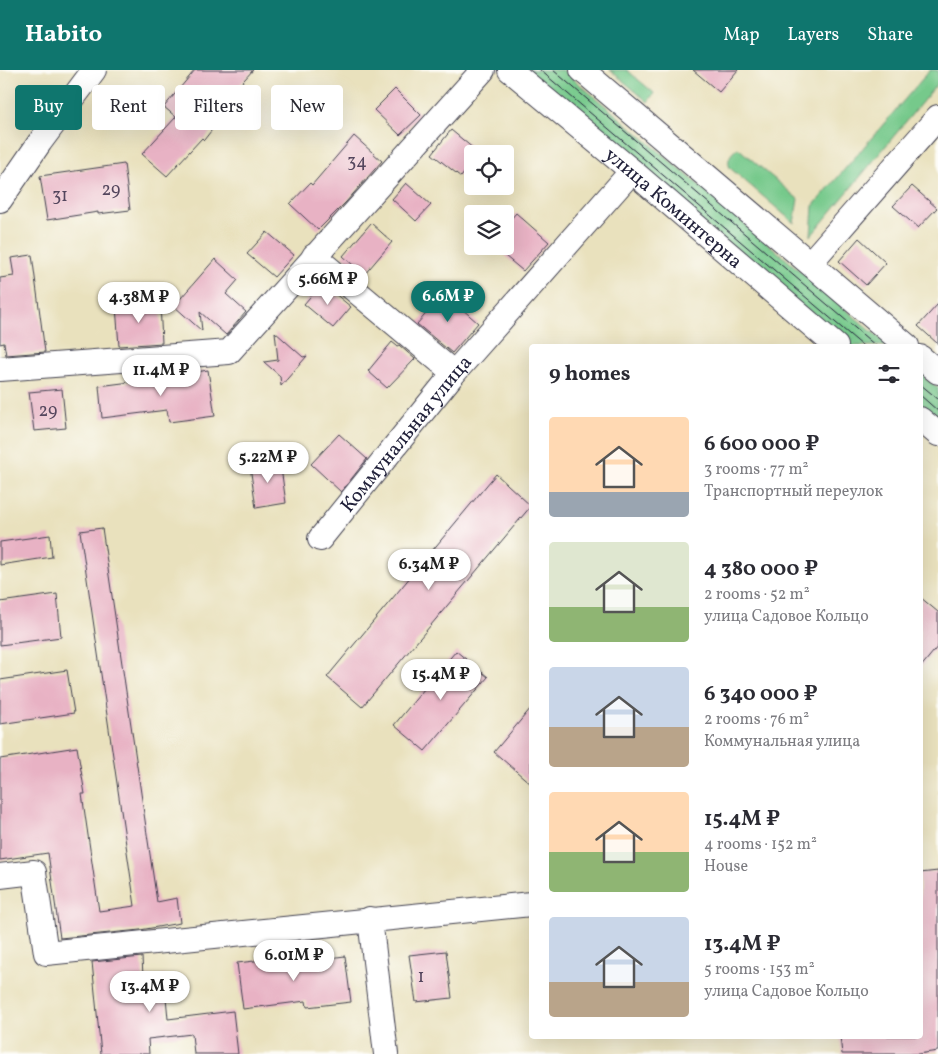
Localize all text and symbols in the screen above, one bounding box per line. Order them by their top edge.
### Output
text: Habito [25,18,102,52]
text: Map [723,23,759,48]
text: Layers [787,23,839,48]
text: Share [867,23,913,48]
chip: Buy [15,85,82,130]
chip: Rent [92,85,165,130]
chip: Filters [175,85,261,130]
chip: New [271,85,343,130]
street label: улица Коминтерна [598,142,748,276]
map controls [464,145,514,255]
button: locate [464,145,514,195]
house number: 34 [347,150,367,175]
house number: 29 [102,178,120,203]
house number: 31 [52,184,68,209]
button: layers [464,205,514,255]
pin: 5.66M ₽ [282,264,374,306]
text: 5.66M ₽ [298,269,358,291]
pin: 6.6M ₽ [407,280,489,323]
pin: 4.38M ₽ [93,282,185,324]
text: 6.6M ₽ [422,286,474,308]
text: 4.38M ₽ [109,287,169,309]
street label: Коммунальная улица [335,350,480,519]
pin: 11.4M ₽ [115,354,207,397]
text: 11.4M ₽ [133,360,189,382]
text: 9 homes [549,360,630,389]
icon: filters [875,360,903,388]
house number: 29 [39,399,57,424]
text: 6 600 000 ₽ [704,430,819,459]
icon: home [589,437,649,497]
pin: 5.22M ₽ [222,442,314,484]
text: 5.22M ₽ [239,447,297,469]
text: 3 rooms · 77 m² [704,459,808,481]
text: Транспортный переулок [704,481,883,503]
pin: 6.34M ₽ [383,548,475,591]
text: 6.34M ₽ [399,554,459,576]
text: 4 380 000 ₽ [704,555,818,584]
icon: home [589,562,649,622]
text: 2 rooms · 52 m² [704,584,810,606]
text: улица Садовое Кольцо [704,606,869,628]
pin: 15.4M ₽ [395,658,487,701]
text: 15.4M ₽ [412,664,470,686]
text: 6 340 000 ₽ [704,680,818,709]
icon: home [589,687,649,747]
text: 2 rooms · 76 m² [704,709,809,731]
text: Коммунальная улица [704,731,860,753]
text: 15.4M ₽ [704,805,780,834]
icon: home [589,812,649,872]
text: 4 rooms · 152 m² [704,834,817,856]
text: House [704,856,748,878]
text: 13.4M ₽ [704,930,781,959]
icon: home [589,937,649,997]
pin: 6.01M ₽ [248,940,340,982]
text: 6.01M ₽ [264,945,324,967]
text: 5 rooms · 153 m² [704,959,815,981]
house number: 1 [418,965,424,990]
pin: 13.4M ₽ [104,970,196,1013]
text: 13.4M ₽ [121,976,179,998]
text: улица Садовое Кольцо [704,981,869,1003]

